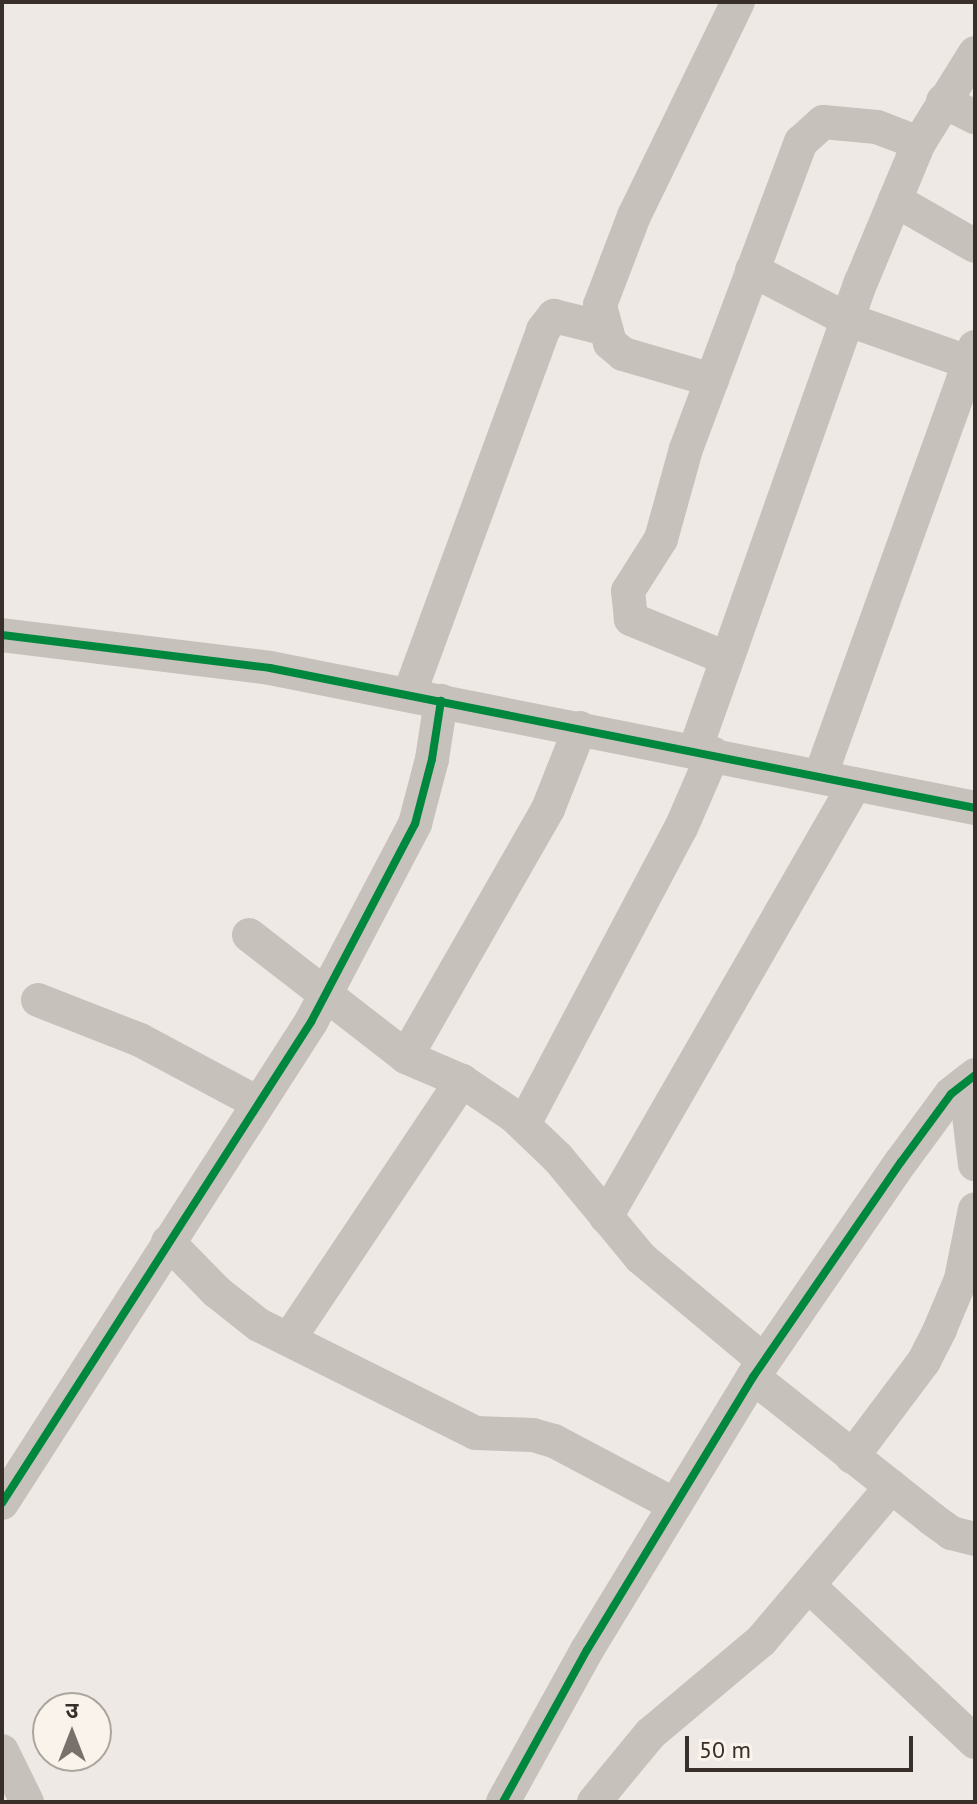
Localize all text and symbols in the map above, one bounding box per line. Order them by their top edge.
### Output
north arrow [32,1692,112,1772]
text: उ [66,1696,78,1724]
scale bar [689,1720,917,1770]
text: 50 m [699,1734,751,1765]

